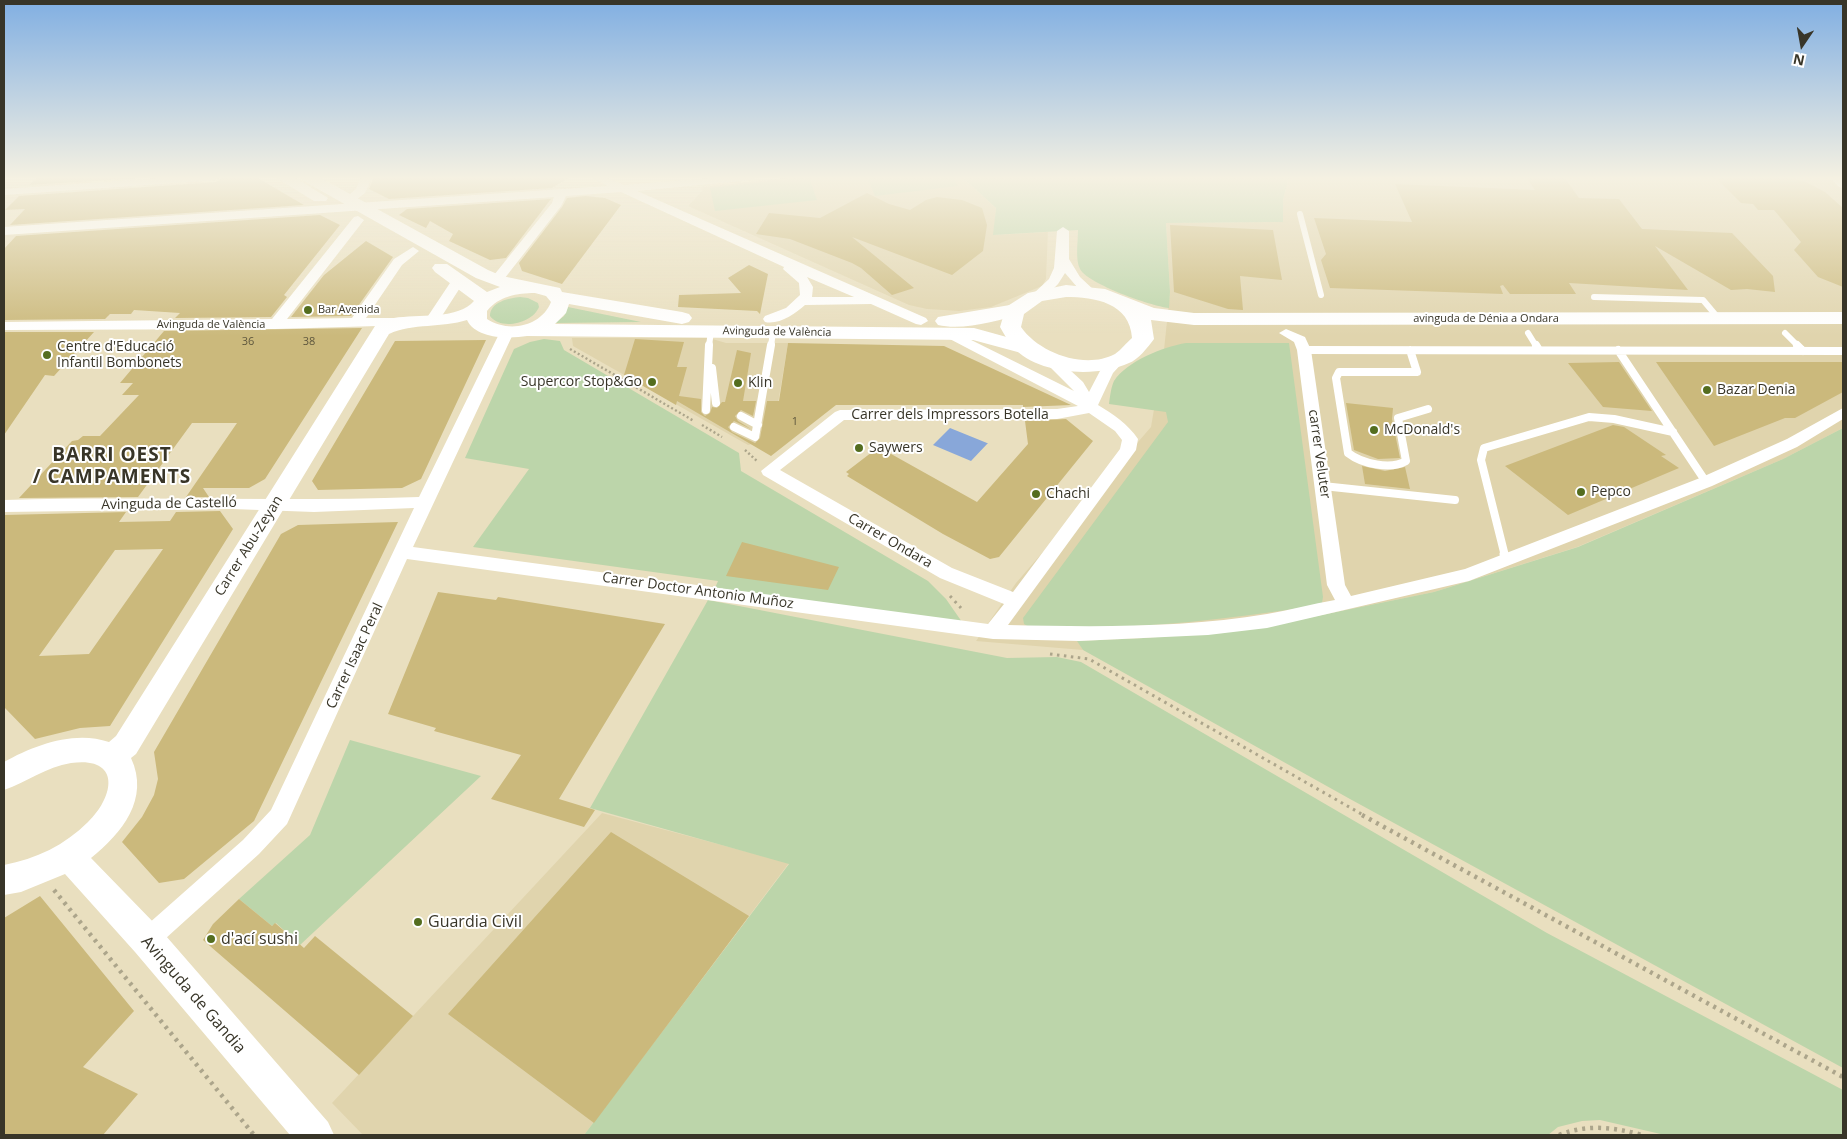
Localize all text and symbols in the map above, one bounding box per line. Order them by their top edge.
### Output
north arrow [1777,20,1827,70]
text: N [1791,50,1806,71]
place label: Bar Avenida [318,303,380,317]
marker: Bar Avenida [302,304,314,316]
street label: avinguda de Dénia a Ondara [1413,312,1559,326]
street label: Avinguda de València [157,318,265,332]
street label: Avinguda de València [723,324,831,340]
house number: 36 [242,335,254,349]
house number: 38 [303,335,315,349]
place label: Centre d'Educació Infantil Bombonets [57,339,182,372]
marker: Centre d'Educació Infantil Bombonets [41,349,53,361]
place label: Supercor Stop&Go [521,374,642,390]
place label: Klin [748,375,772,391]
marker: Supercor Stop&Go [646,376,658,388]
marker: Klin [732,377,744,389]
place label: Bazar Denia [1717,382,1795,398]
marker: Bazar Denia [1701,384,1713,396]
street label: Carrer dels Impressors Botella [851,407,1049,423]
street label: carrer Veluter [1304,408,1334,500]
house number: 1 [792,415,798,429]
place label: McDonald's [1384,422,1460,438]
marker: McDonald's [1368,424,1380,436]
place label: Saywers [869,440,923,456]
marker: Saywers [853,442,865,454]
district label: BARRI OEST / CAMPAMENTS [31,445,193,489]
place label: Pepco [1591,484,1631,500]
place label: Chachi [1046,486,1090,502]
marker: Pepco [1575,486,1587,498]
marker: Chachi [1030,488,1042,500]
street label: Carrer Abu-Zeyan [211,493,287,599]
street label: Avinguda de Castelló [101,494,237,514]
street label: Carrer Ondara [845,510,935,572]
street label: Carrer Doctor Antonio Muñoz [601,569,795,613]
street label: Carrer Isaac Peral [323,600,387,712]
place label: Guardia Civil [428,912,522,932]
marker: Guardia Civil [412,916,424,928]
place label: d'ací sushi [221,929,298,949]
street label: Avinguda de Gandia [137,932,249,1058]
marker: d'ací sushi [205,933,217,945]

